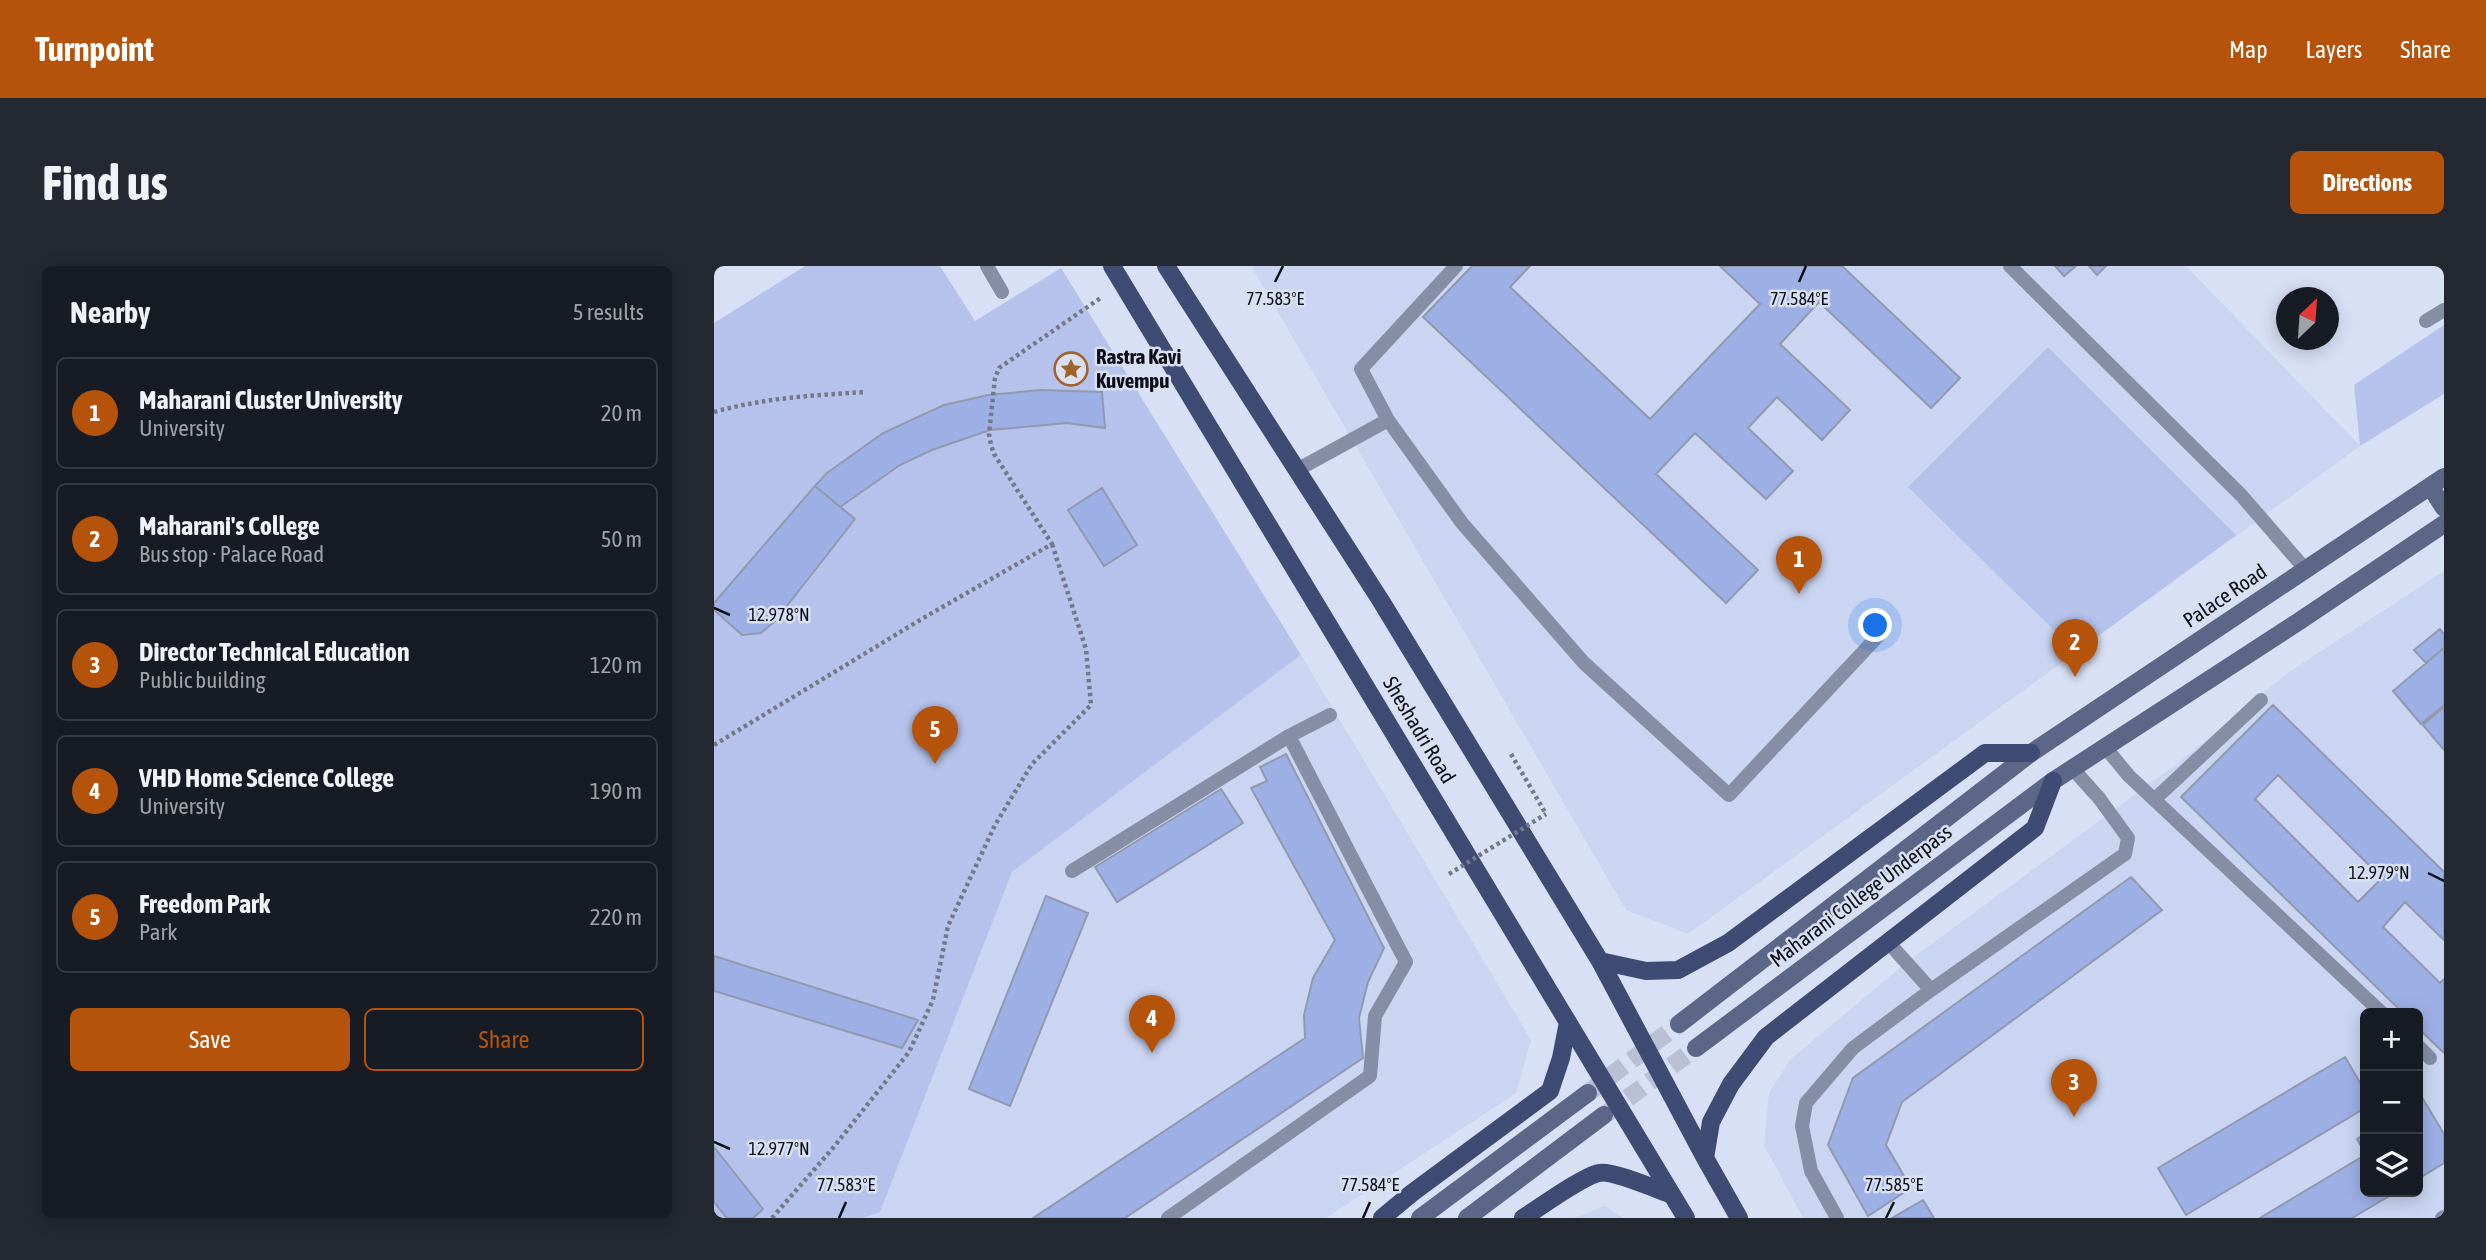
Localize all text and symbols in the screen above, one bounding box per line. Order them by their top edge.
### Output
text: Turnpoint [35,30,154,68]
text: Map [2229,36,2268,63]
text: Layers [2306,36,2362,63]
text: Share [2400,36,2451,63]
button: Directions [2290,151,2444,214]
text: Find us [42,154,168,210]
north arrow [2276,287,2339,350]
text: 77.583°E [1246,288,1304,309]
text: 77.584°E [1770,288,1828,309]
text: Nearby [70,295,150,329]
text: 5 results [573,299,644,325]
place label: Rastra Kavi Kuvempu [1096,344,1181,392]
place icon: Rastra Kavi Kuvempu [1052,350,1090,388]
text: Maharani Cluster University [139,385,402,415]
text: 1 [90,400,100,426]
text: 20 m [601,400,642,426]
text: University [139,415,225,441]
text: Maharani's College [139,511,320,541]
text: 2 [90,526,100,552]
text: 50 m [601,526,642,552]
pin: 1 [1776,536,1822,594]
text: Bus stop · Palace Road [139,541,324,567]
street label: Palace Road [2178,559,2271,632]
text: 12.978°N [748,604,810,625]
your location [1858,608,1892,642]
pin: 2 [2052,619,2098,677]
text: Director Technical Education [139,637,410,667]
text: 3 [90,652,100,678]
text: 120 m [590,652,642,678]
text: Public building [139,667,266,693]
street label: Sheshadri Road [1379,672,1461,787]
pin: 5 [912,706,958,764]
text: VHD Home Science College [139,763,394,793]
text: 4 [90,778,100,804]
text: 190 m [590,778,642,804]
text: University [139,793,225,819]
street label: Maharani College Underpass [1765,819,1956,971]
text: 12.979°N [2348,862,2410,883]
text: Freedom Park [139,889,270,919]
text: 5 [90,904,100,930]
text: 220 m [590,904,642,930]
text: Park [139,919,177,945]
pin: 4 [1129,995,1175,1053]
button: Save [70,1008,350,1071]
button: Share [364,1008,644,1071]
map controls [2360,1008,2423,1197]
button: + [2360,1008,2423,1071]
pin: 3 [2051,1059,2097,1117]
button: − [2360,1071,2423,1134]
button: layers [2360,1134,2423,1197]
text: 12.977°N [748,1138,810,1159]
text: 77.583°E [817,1174,875,1195]
text: 77.584°E [1341,1174,1399,1195]
text: 77.585°E [1865,1174,1923,1195]

